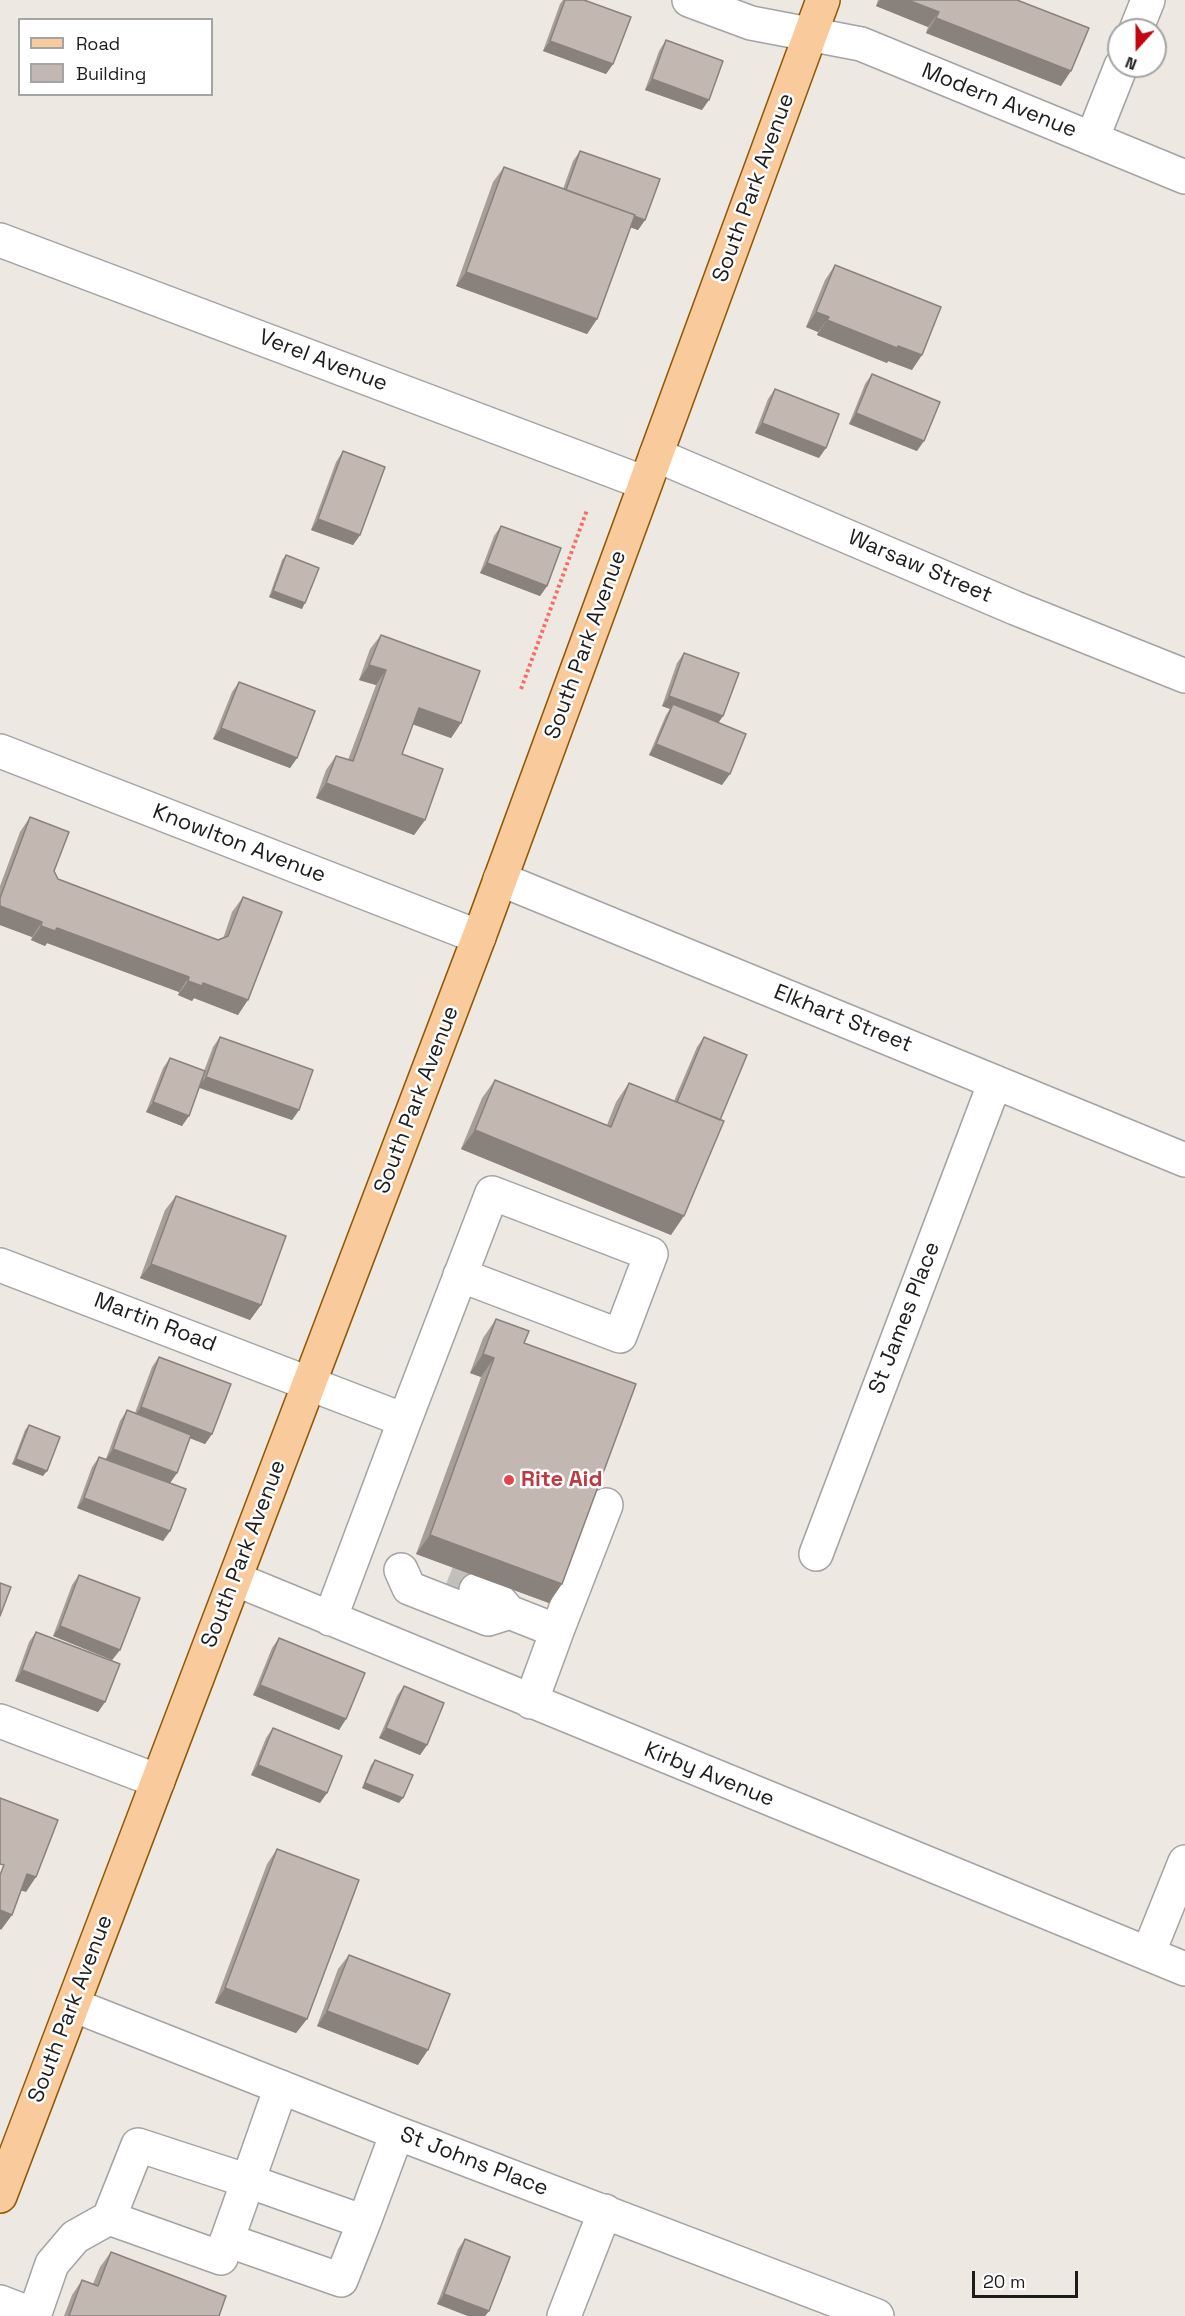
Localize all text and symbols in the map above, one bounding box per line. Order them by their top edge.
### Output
legend [18,18,213,96]
north arrow [1107,18,1167,78]
text: Road [76,32,120,55]
text: N [1122,52,1140,75]
street label: Modern Avenue [918,58,1080,144]
text: Building [76,62,146,85]
street label: South Park Avenue [708,90,800,286]
street label: Verel Avenue [255,324,391,398]
street label: Warsaw Street [844,525,996,609]
street label: South Park Avenue [540,547,632,743]
street label: Knowlton Avenue [149,799,329,889]
street label: Elkhart Street [770,979,916,1059]
street label: South Park Avenue [369,1002,465,1198]
street label: St James Place [864,1238,946,1398]
street label: Martin Road [90,1288,220,1358]
street label: South Park Avenue [196,1456,292,1652]
place label: Rite Aid [521,1467,603,1493]
marker: Rite Aid [502,1473,516,1487]
street label: Kirby Avenue [640,1737,778,1813]
street label: South Park Avenue [23,1911,119,2107]
street label: St Johns Place [396,2122,552,2202]
scale bar [975,2259,1082,2297]
text: 20 m [983,2270,1026,2293]

